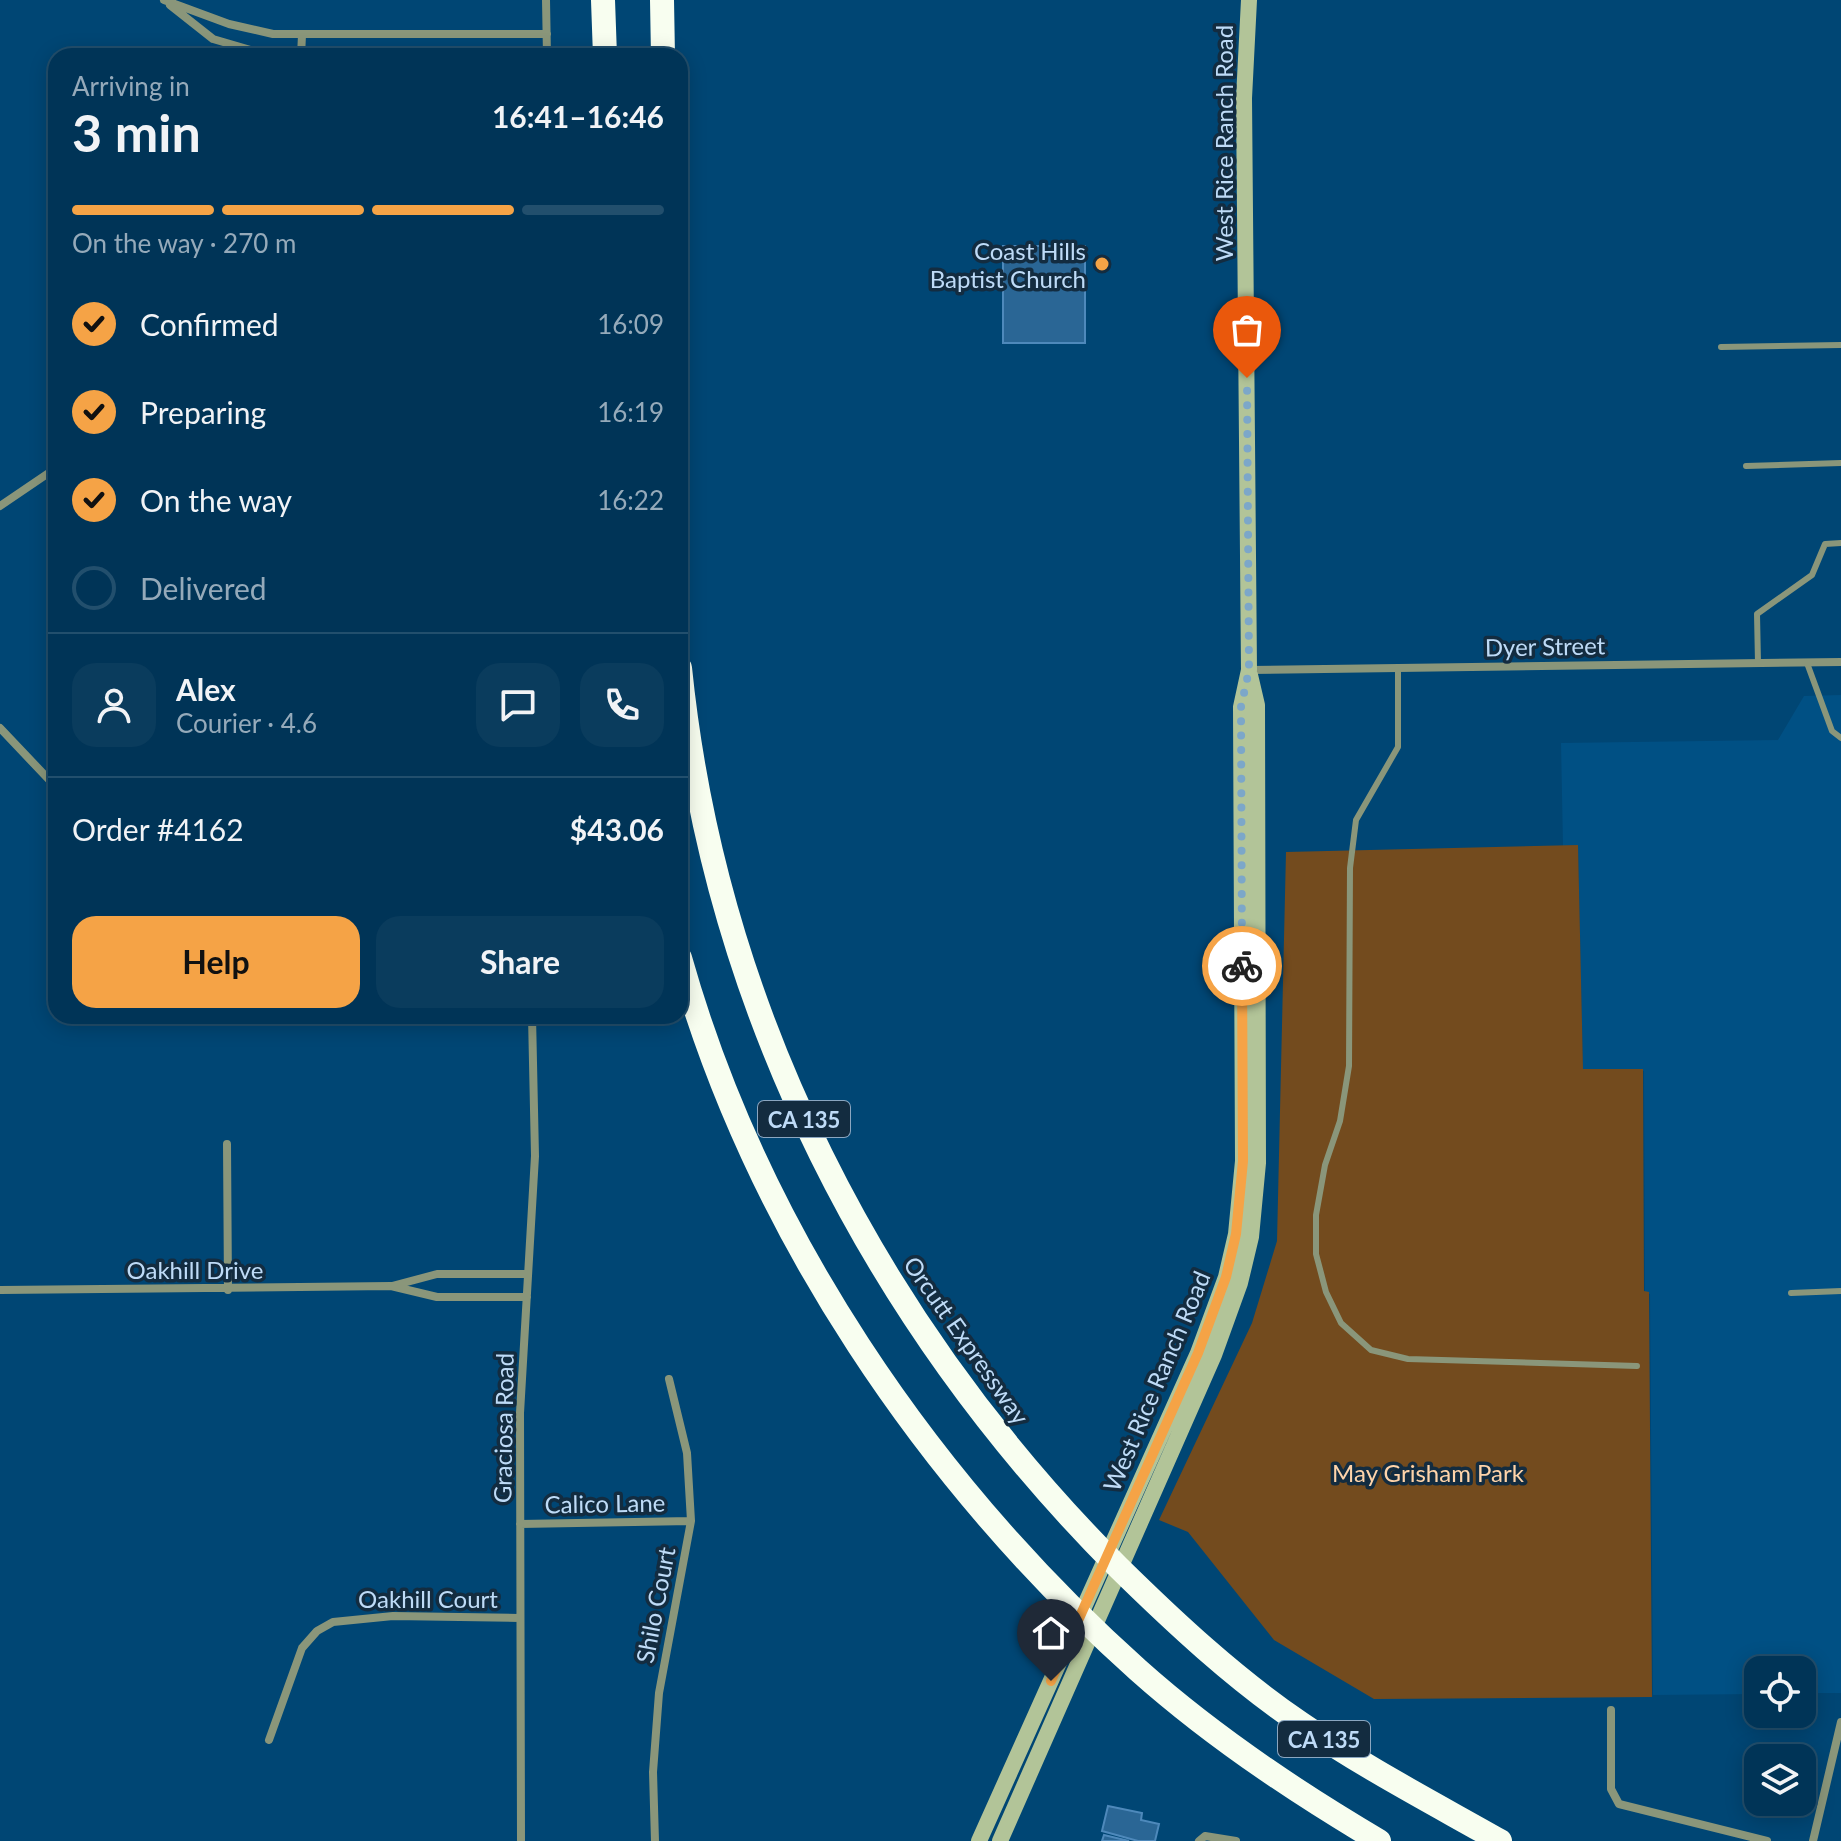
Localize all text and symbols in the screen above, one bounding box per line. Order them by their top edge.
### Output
street label: West Rice Ranch Road [1209,25,1238,261]
text: Arriving in [72,70,190,102]
text: 16:41–16:46 [492,98,664,134]
text: 3 min [72,101,201,163]
text: On the way · 270 m [72,227,296,259]
place label: Coast Hills Baptist Church [930,236,1086,293]
marker: Coast Hills Baptist Church [1093,255,1111,273]
pin [1213,296,1281,378]
icon: check [72,302,116,346]
text: Confirmed [140,306,279,342]
text: 16:09 [597,308,664,340]
icon: bag [1225,308,1269,352]
icon: check [72,390,116,434]
text: Preparing [140,394,266,430]
text: 16:19 [597,396,664,428]
icon: check [72,478,116,522]
text: On the way [140,482,292,518]
text: 16:22 [597,484,664,516]
text: Delivered [140,570,267,606]
street label: Dyer Street [1485,630,1606,662]
button: person [72,663,156,747]
button: chat [476,663,560,747]
button: phone [580,663,664,747]
text: Alex [176,671,236,707]
text: Courier · 4.6 [176,707,317,739]
text: Order #4162 [72,811,244,847]
text: $43.06 [570,811,664,847]
button: Help [72,916,360,1008]
button: Share [376,916,664,1008]
courier [1202,926,1282,1006]
icon: bike [1220,944,1264,988]
road number: CA 135 [758,1101,850,1137]
street label: Orcutt Expressway [898,1250,1036,1430]
street label: Oakhill Drive [127,1255,263,1284]
street label: West Rice Ranch Road [1096,1267,1216,1495]
street label: Graciosa Road [487,1353,519,1503]
park label: May Grisham Park [1332,1458,1525,1487]
street label: Calico Lane [544,1487,666,1519]
street label: Shilo Court [630,1544,681,1665]
street label: Oakhill Court [358,1584,498,1613]
pin [1017,1599,1085,1681]
icon: home [1029,1611,1073,1655]
map controls [1744,1656,1816,1816]
button: locate [1744,1656,1816,1728]
road number: CA 135 [1278,1721,1370,1757]
button: layers [1744,1744,1816,1816]

